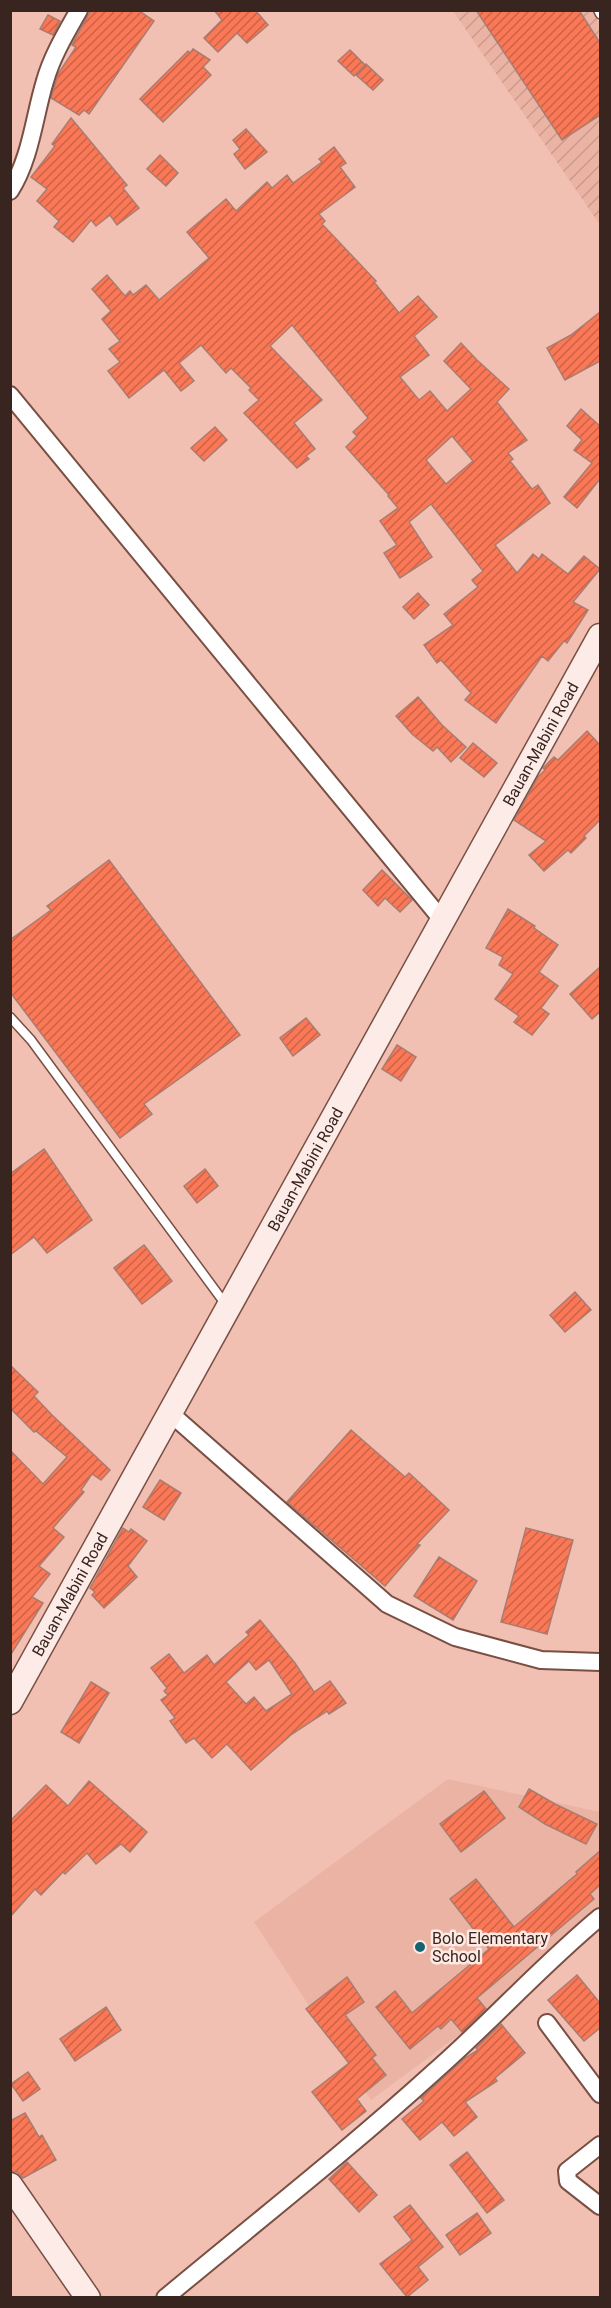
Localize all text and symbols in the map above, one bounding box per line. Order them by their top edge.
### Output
street label: Bauan-Mabini Road [499,679,583,809]
street label: Bauan-Mabini Road [264,1104,347,1235]
street label: Bauan-Mabini Road [28,1529,112,1660]
place label: Bolo Elementary School [432,1929,548,1966]
marker: Bolo Elementary School [413,1940,427,1954]

